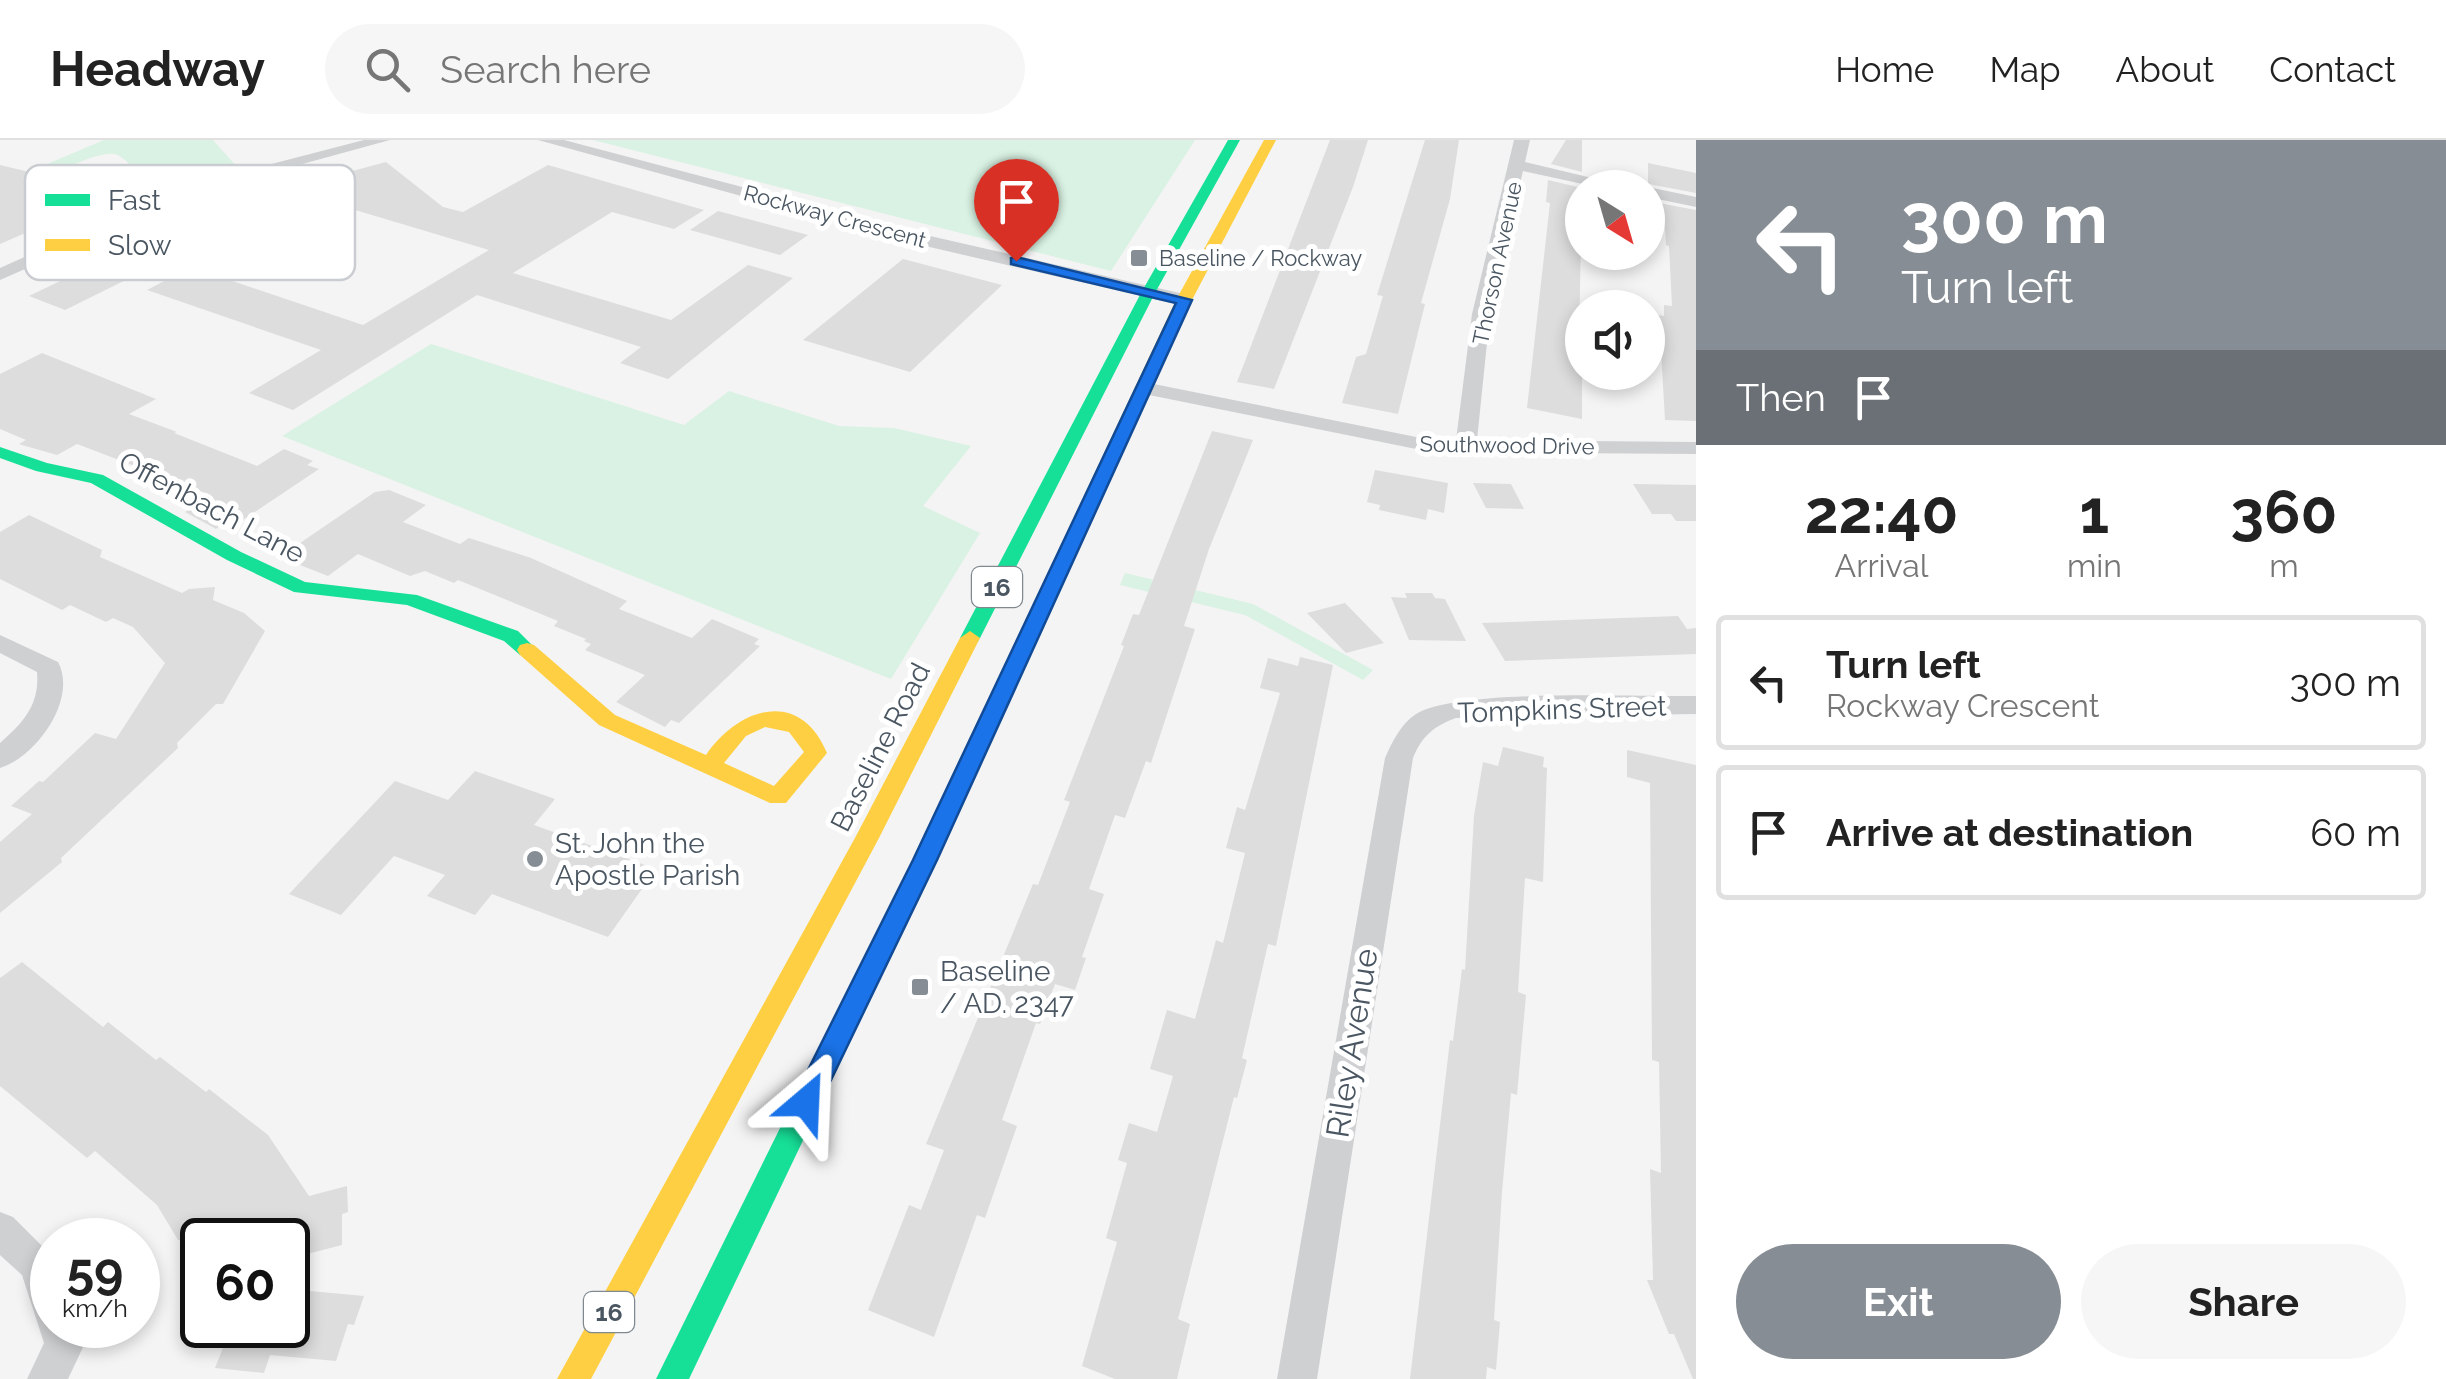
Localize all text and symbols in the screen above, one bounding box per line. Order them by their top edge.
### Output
search box [325,24,1025,114]
text: Headway [50,41,265,97]
icon: search [360,42,415,97]
text: Search here [440,47,651,92]
text: Home [1835,49,1934,90]
text: Map [1989,49,2061,90]
text: About [2116,49,2214,90]
text: Contact [2269,49,2396,90]
pin [974,159,1059,262]
legend [25,165,355,280]
north arrow [1565,170,1665,270]
map controls [1565,170,1665,390]
icon: arrive [989,174,1044,229]
text: 300 m [1901,177,2108,259]
street label: Rockway Crescent [741,179,930,253]
street label: Thorson Avenue [1467,179,1527,347]
icon: left [1736,180,1866,310]
text: Fast [108,184,161,217]
text: Slow [108,229,172,262]
place label: Baseline / Rockway [1159,245,1362,271]
marker: Baseline / Rockway [1128,247,1150,269]
text: Turn left [1901,261,2073,314]
button: sound [1565,290,1665,390]
icon: arrive [1846,370,1901,425]
text: Then [1736,375,1826,420]
street label: Southwood Drive [1419,430,1595,460]
street label: Offenbach Lane [113,445,310,570]
text: 22:40 [1805,477,1958,547]
text: 1 [2080,477,2109,547]
text: 360 [2231,477,2337,547]
text: Arrival [1835,547,1928,584]
text: min [2067,547,2122,584]
text: m [2269,547,2299,584]
road number: 16 [972,567,1022,607]
text: Turn left [1826,642,1981,687]
icon: left [1741,655,1796,710]
street label: Baseline Road [824,657,937,837]
text: 300 m [2290,660,2401,705]
text: Rockway Crescent [1826,687,2099,724]
street label: Tompkins Street [1457,689,1668,730]
icon: arrive [1741,805,1796,860]
text: Arrive at destination [1826,810,2193,855]
text: 60 m [2310,810,2401,855]
place label: St. John the Apostle Parish [555,827,740,892]
marker: St. John the Apostle Parish [524,848,546,870]
street label: Riley Avenue [1318,946,1385,1140]
place label: Baseline / AD. 2347 [940,955,1074,1020]
marker: Baseline / AD. 2347 [909,976,931,998]
position arrow [754,1050,858,1154]
speed limit sign: 60 [180,1218,310,1348]
text: 59 [66,1241,124,1300]
button: Exit [1736,1244,2061,1359]
button: Share [2081,1244,2406,1359]
road number: 16 [584,1292,634,1332]
text: km/h [62,1293,128,1323]

